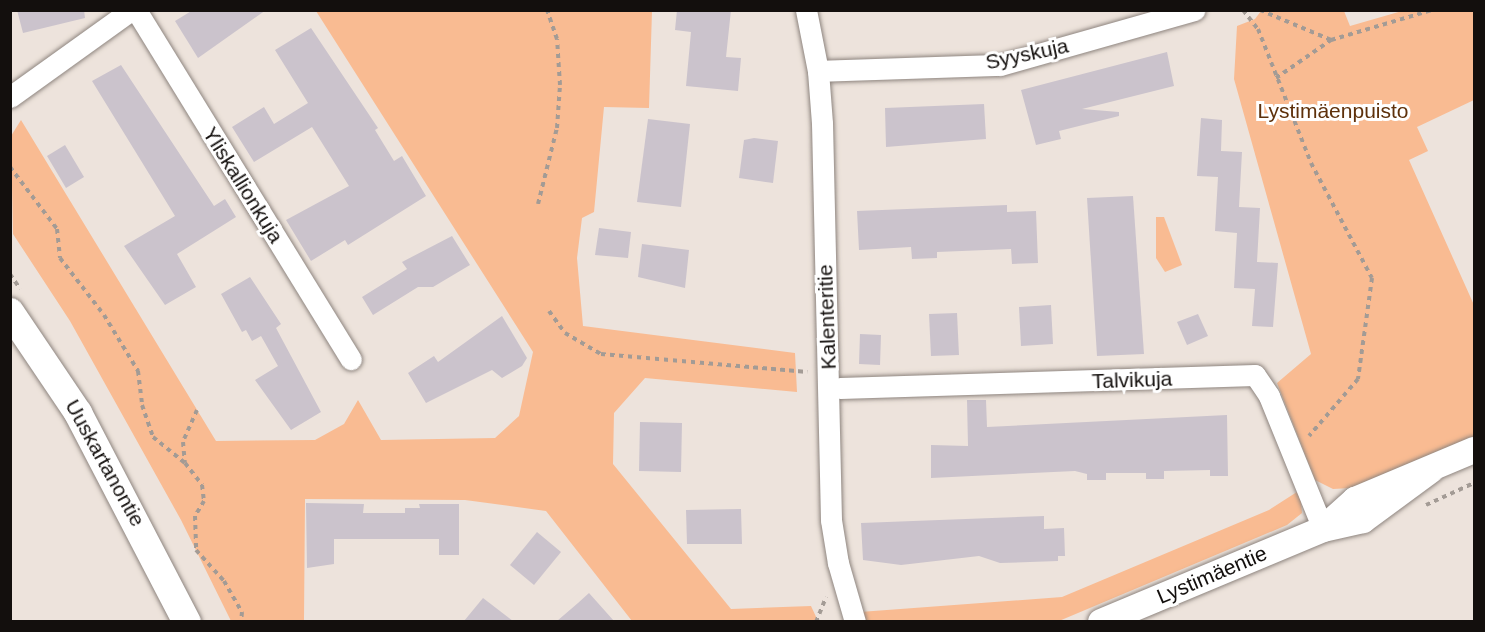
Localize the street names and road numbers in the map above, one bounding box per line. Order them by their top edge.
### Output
street label: Syyskuja [983,33,1071,75]
street label: Yliskallionkuja [197,122,289,248]
street label: Kalenteritie [813,264,841,370]
street label: Talvikuja [1091,366,1173,394]
street label: Uuskartanontie [60,395,150,531]
street label: Lystimäentie [1153,541,1271,609]

